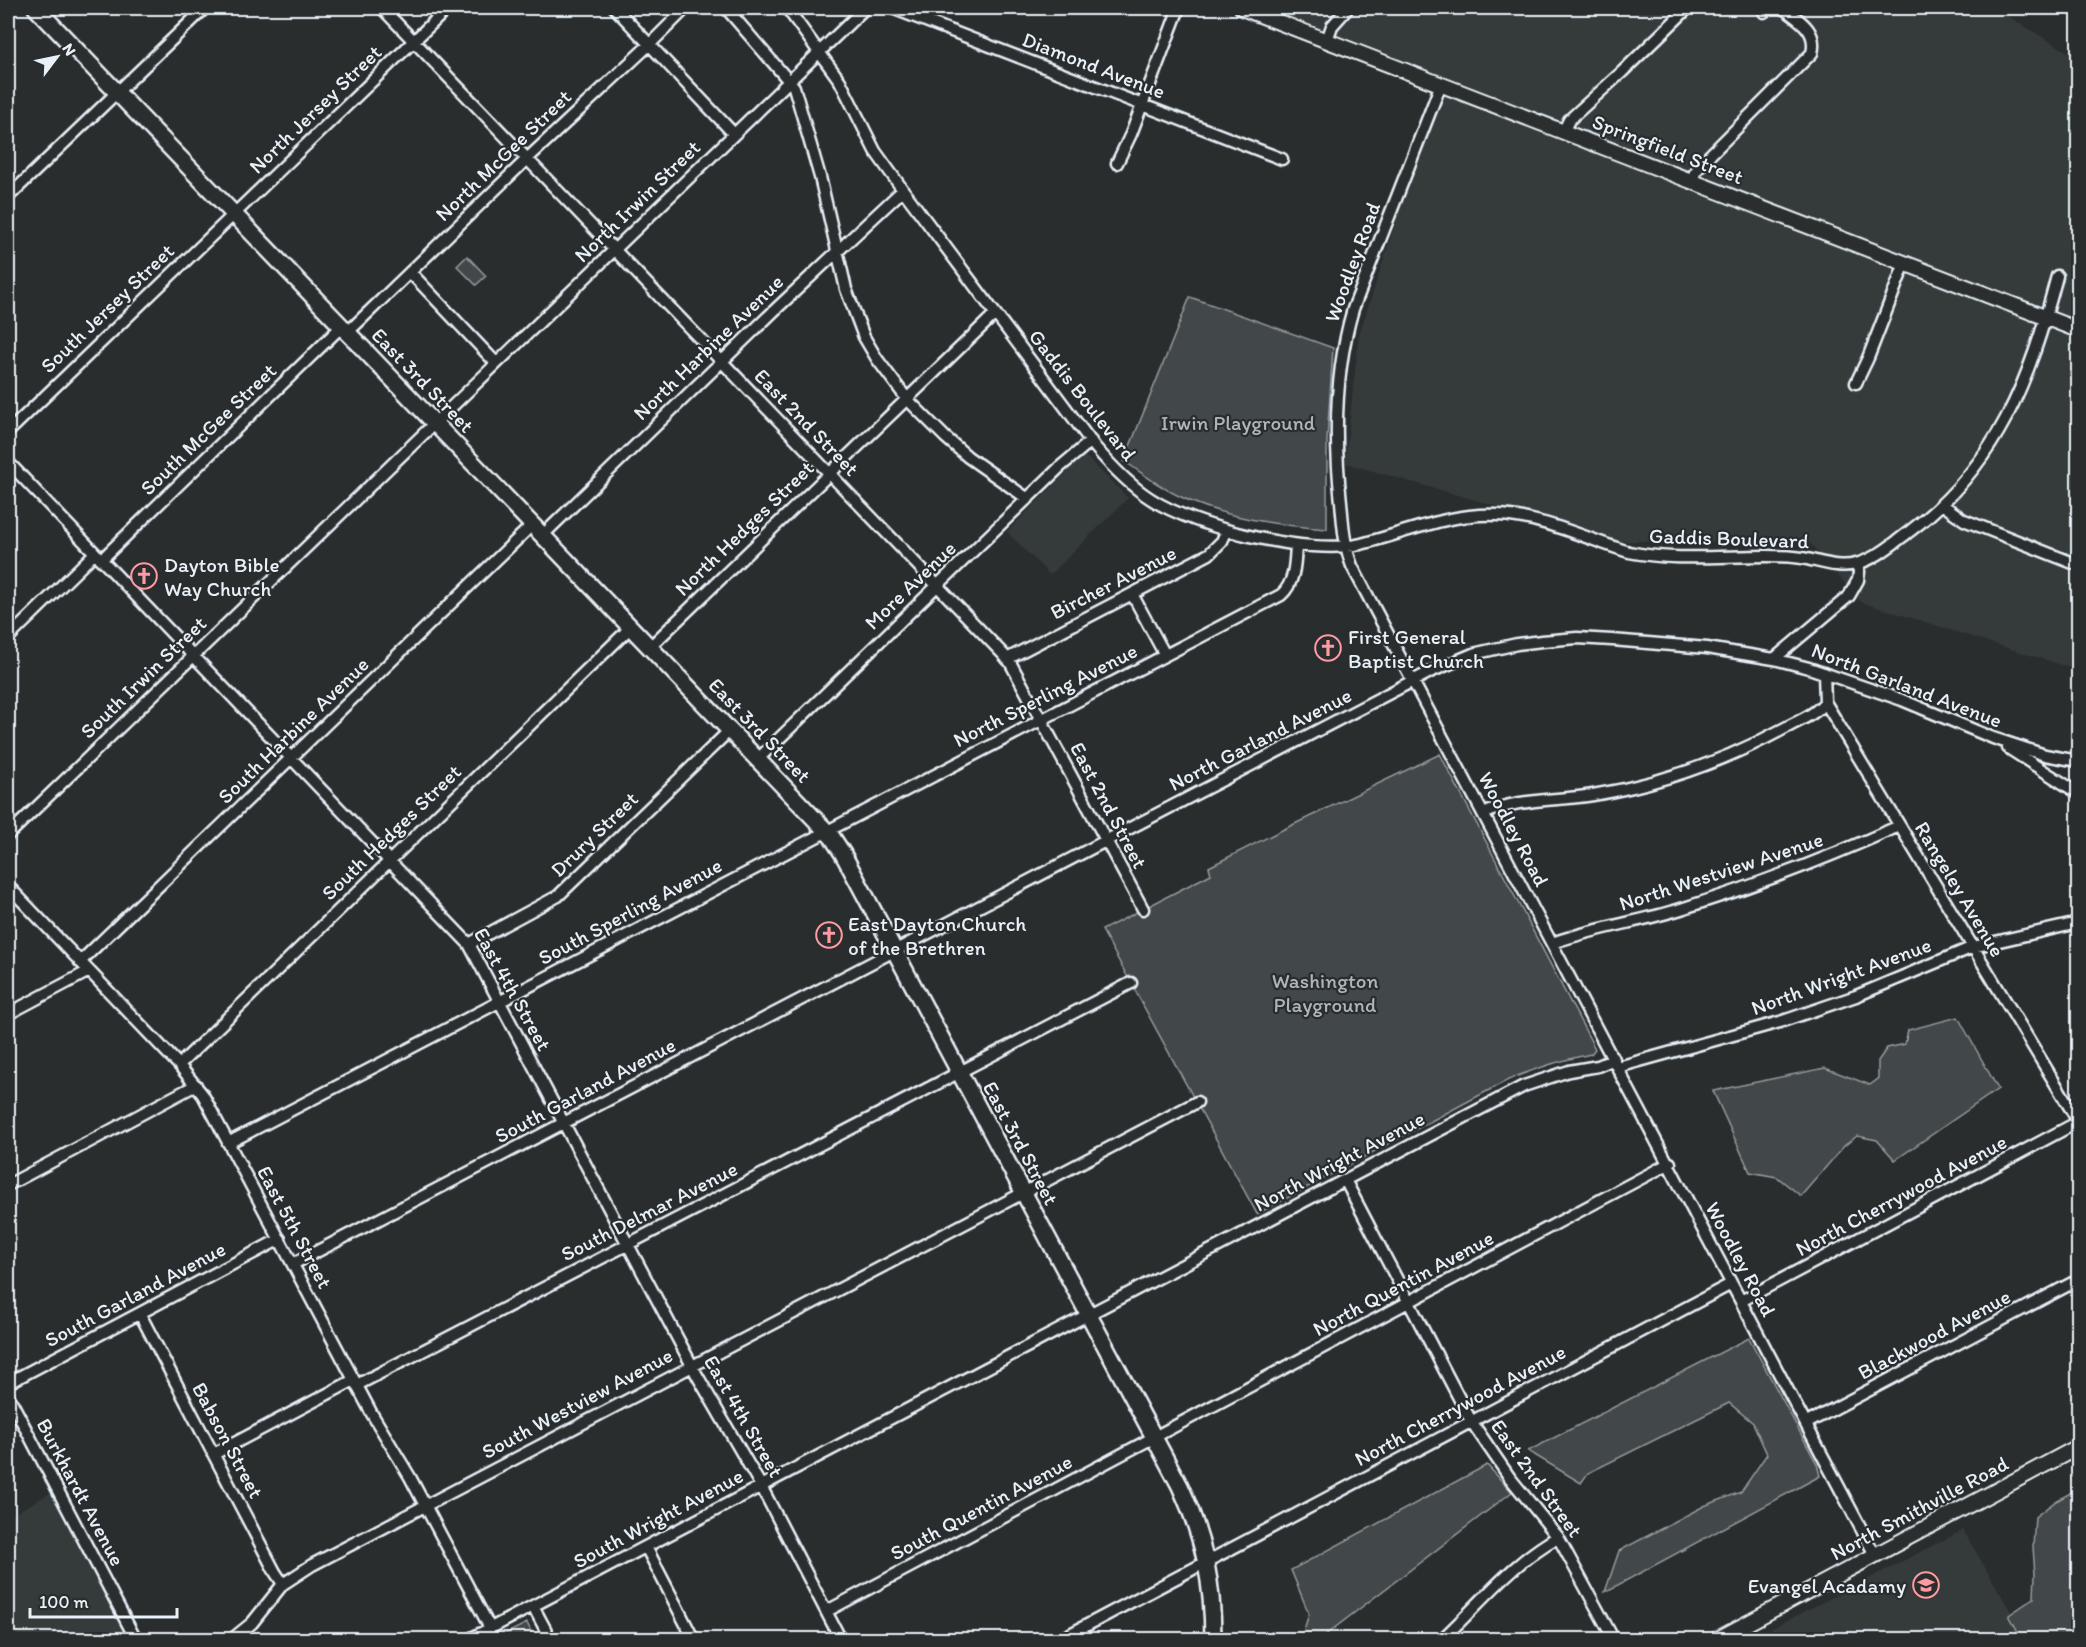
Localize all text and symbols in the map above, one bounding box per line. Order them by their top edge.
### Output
street label: Diamond Avenue [1019,26,1169,104]
north arrow [27,27,87,87]
street label: North Jersey Street [244,39,387,179]
text: N [58,40,80,59]
street label: North McGee Street [430,84,576,226]
street label: Springfield Street [1589,109,1747,189]
street label: North Irwin Street [569,135,705,267]
street label: Woodley Road [1319,198,1385,326]
street label: South Jersey Street [35,238,179,378]
street label: North Harbine Avenue [628,269,788,425]
street label: East 3rd Street [367,322,479,438]
street label: Gaddis Boulevard [1024,324,1142,466]
street label: South McGee Street [135,358,281,500]
street label: East 2nd Street [750,363,865,481]
park label: Irwin Playground [1161,410,1316,435]
street label: North Hedges Street [669,455,819,601]
street label: Gaddis Boulevard [1649,523,1810,553]
street label: More Avenue [859,535,961,635]
street label: Bircher Avenue [1046,540,1180,624]
place label: Dayton Bible Way Church [164,552,279,601]
church icon: Dayton Bible Way Church [129,561,159,591]
street label: South Irwin Street [75,611,211,743]
place label: First General Baptist Church [1348,624,1484,673]
church icon: First General Baptist Church [1313,633,1343,663]
street label: North Garland Avenue [1808,637,2006,733]
street label: North Sperling Avenue [949,638,1141,752]
street label: South Harbine Avenue [212,652,374,808]
street label: East 3rd Street [704,672,816,788]
street label: North Garland Avenue [1164,682,1356,796]
street label: East 2nd Street [1065,737,1153,873]
street label: South Hedges Street [316,759,466,905]
street label: Woodley Road [1473,767,1555,891]
street label: Drury Street [545,786,643,882]
street label: Rangeley Avenue [1910,817,2010,961]
street label: North Westview Avenue [1616,826,1826,916]
street label: South Sperling Avenue [534,852,726,970]
place label: East Dayton Church of the Brethren [848,911,1026,960]
church icon: East Dayton Church of the Brethren [814,920,844,950]
street label: East 4th Street [469,923,557,1055]
street label: North Wright Avenue [1748,932,1934,1020]
park label: Washington Playground [1272,968,1378,1017]
street label: South Garland Avenue [490,1032,680,1148]
street label: East 3rd Street [978,1077,1064,1209]
street label: North Wright Avenue [1249,1105,1429,1217]
street label: North Cherrywood Avenue [1791,1129,2011,1261]
street label: South Delmar Avenue [557,1156,741,1266]
street label: East 5th Street [252,1161,338,1293]
street label: Woodley Road [1700,1197,1782,1321]
street label: North Quentin Avenue [1308,1225,1498,1341]
street label: South Garland Avenue [40,1236,230,1352]
street label: Blackwood Avenue [1853,1283,2015,1385]
street label: North Cherrywood Avenue [1350,1339,1570,1471]
street label: South Westview Avenue [477,1342,677,1464]
street label: East 4th Street [699,1350,789,1482]
street label: Babson Street [187,1378,269,1502]
street label: Burkhardt Avenue [32,1414,130,1570]
street label: East 2nd Street [1486,1414,1588,1542]
street label: South Quentin Avenue [886,1449,1076,1565]
street label: North Smithville Road [1826,1450,2013,1566]
street label: South Wright Avenue [569,1463,747,1573]
school or university icon: Evangel Acadamy [1911,1570,1941,1600]
place label: Evangel Acadamy [1748,1573,1906,1598]
scale bar [30,1581,177,1619]
text: 100 m [39,1591,89,1613]

